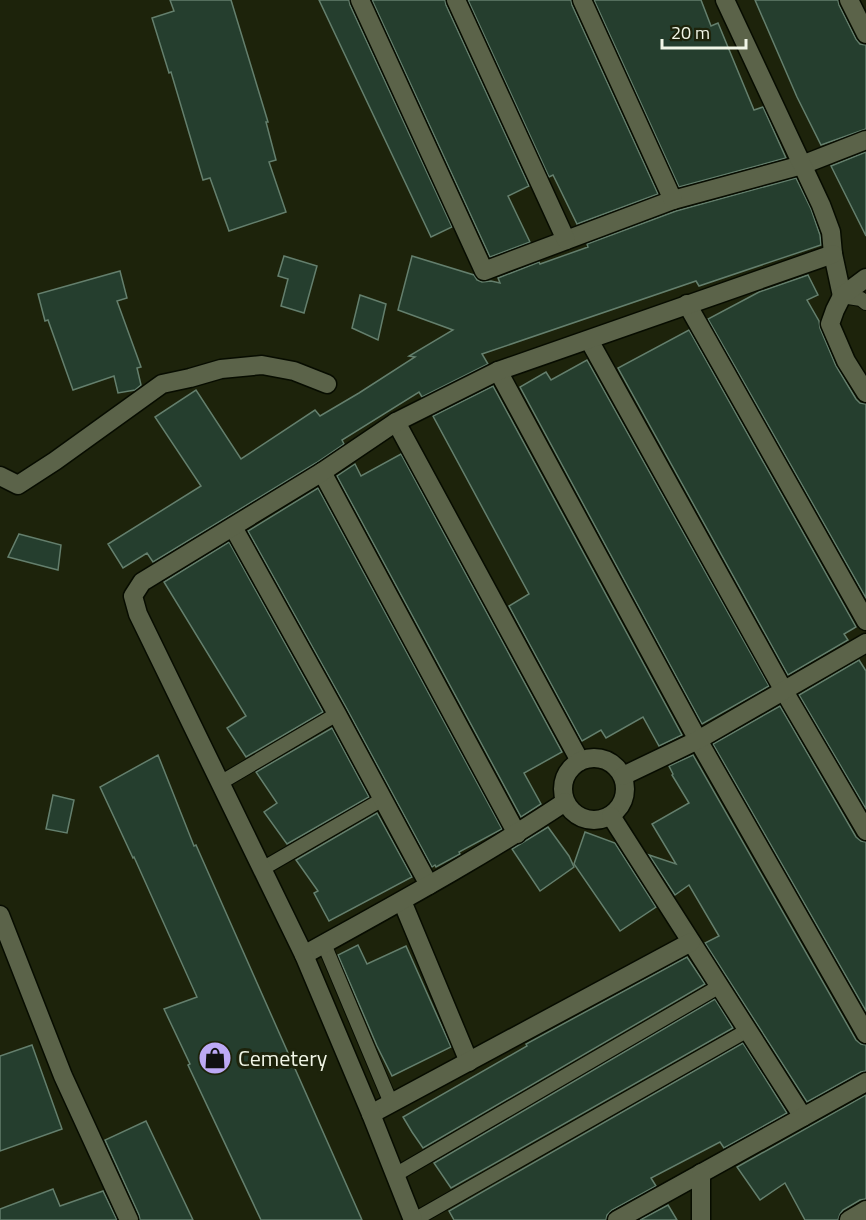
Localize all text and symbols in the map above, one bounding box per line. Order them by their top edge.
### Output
scale bar [662,12,746,50]
text: 20 m [671,19,710,46]
shop icon: Cemetery [197,1040,233,1076]
place label: Cemetery [238,1041,328,1075]

